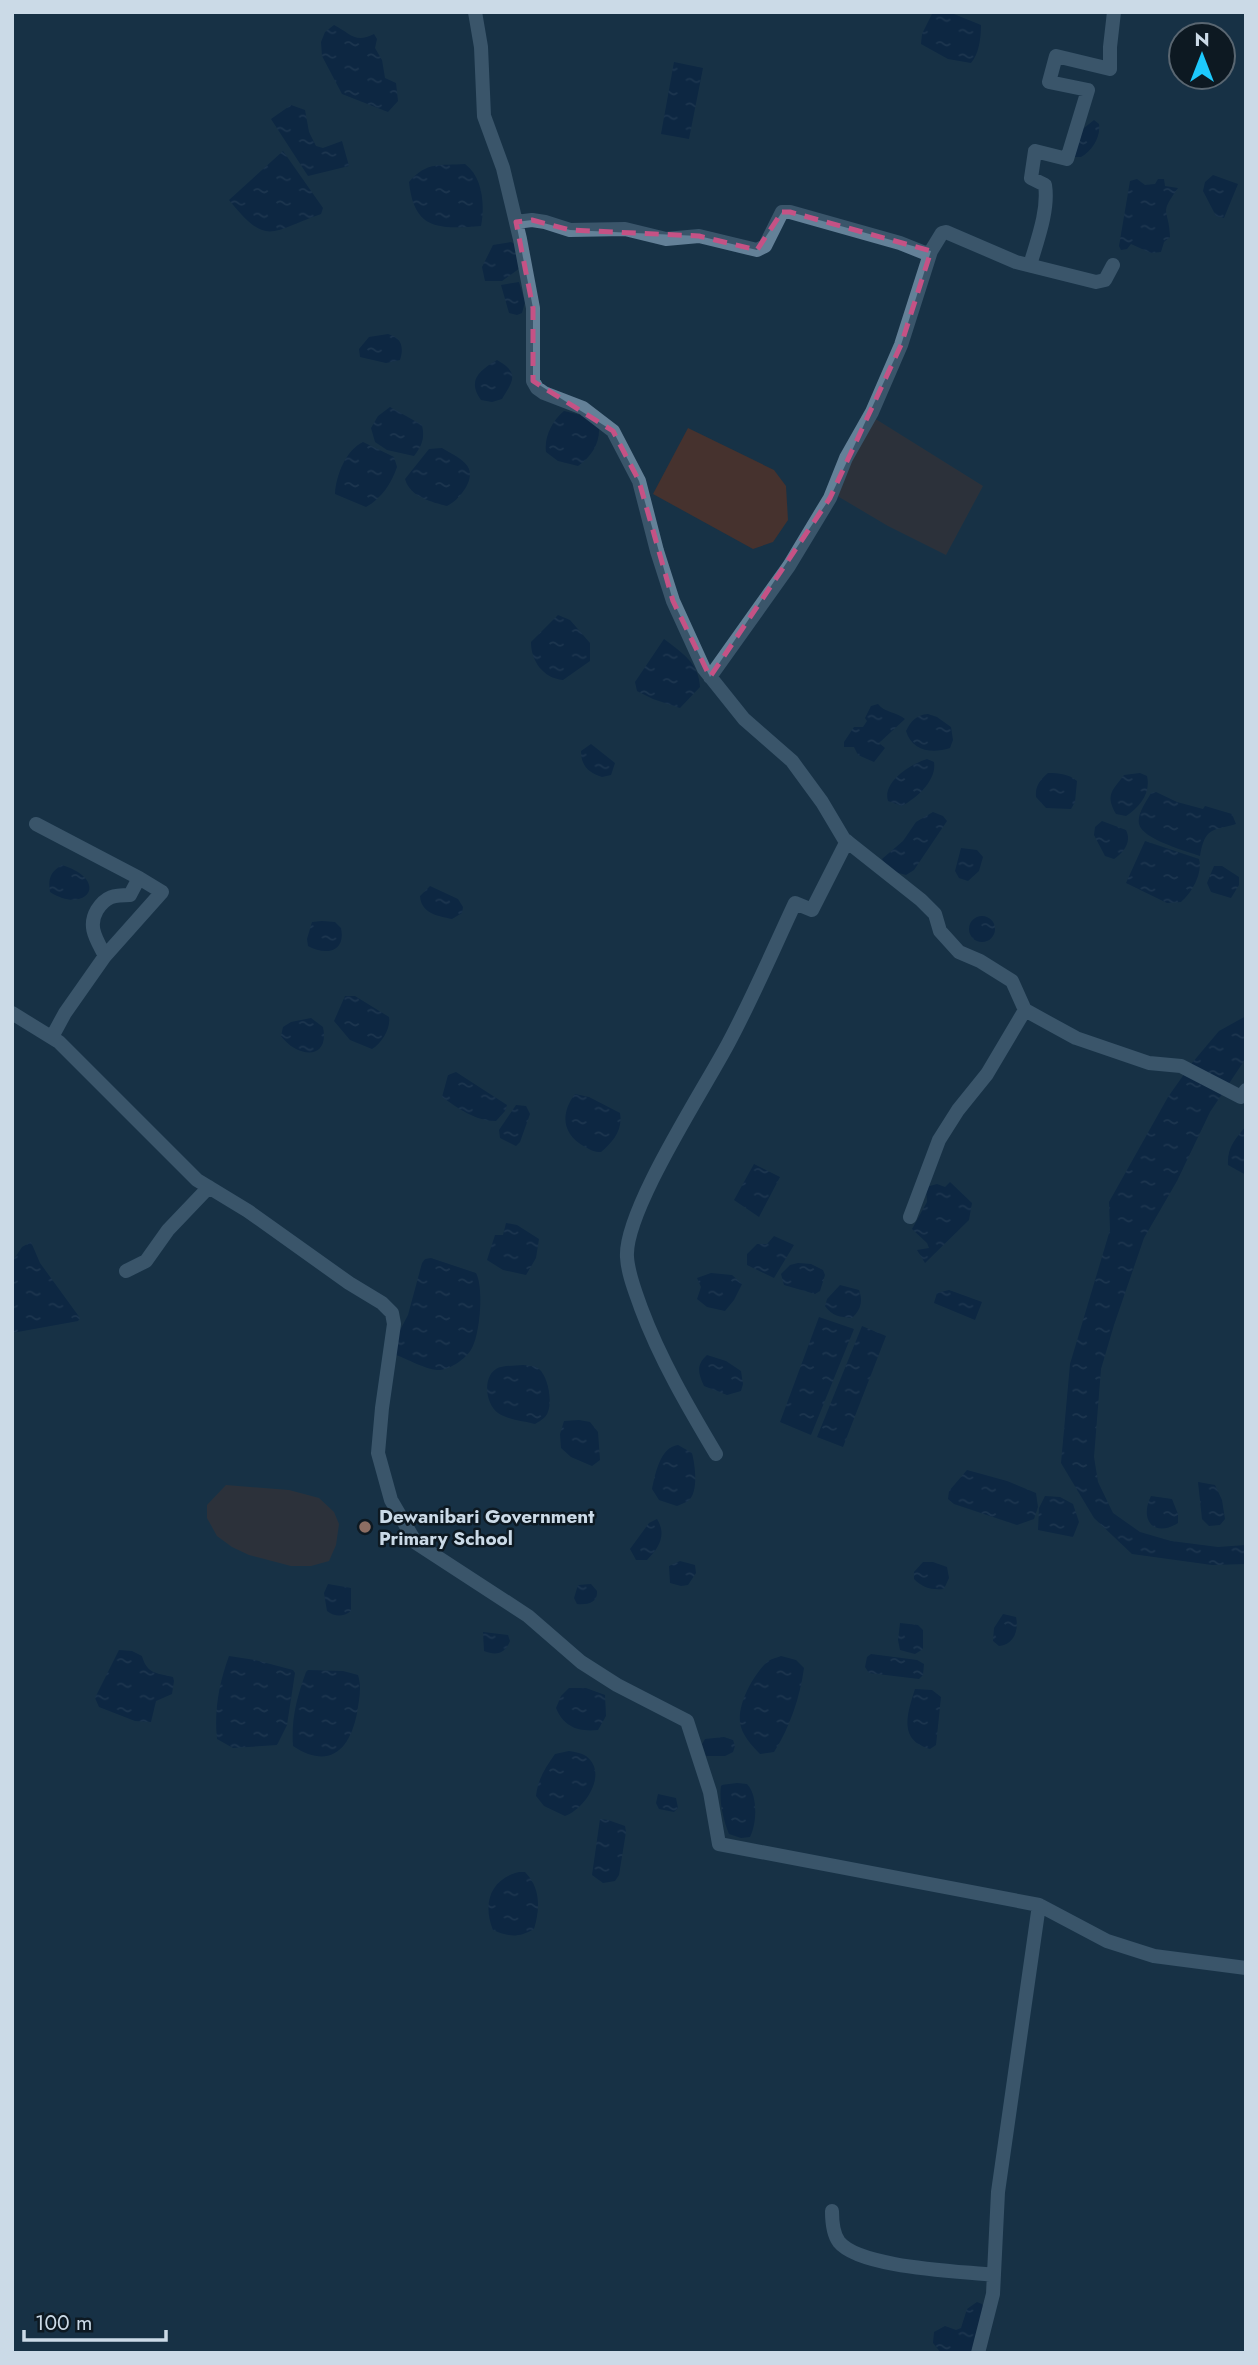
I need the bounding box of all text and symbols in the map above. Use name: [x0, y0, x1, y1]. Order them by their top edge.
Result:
north arrow: [1167, 21, 1237, 91]
text: N: [1194, 26, 1210, 53]
place label: Dewanibari Government Primary School: [379, 1503, 594, 1552]
marker: Dewanibari Government Primary School: [357, 1519, 373, 1535]
scale bar: [24, 2298, 166, 2342]
text: 100 m: [35, 2308, 92, 2338]

